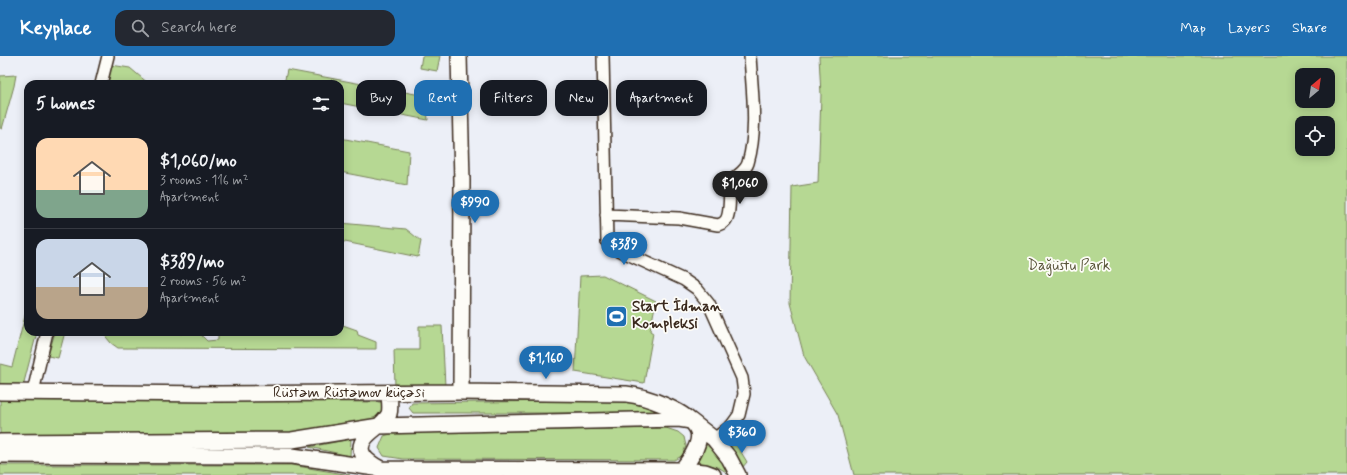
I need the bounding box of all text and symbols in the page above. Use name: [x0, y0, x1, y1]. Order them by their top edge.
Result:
search box: [115, 10, 395, 46]
text: Keyplace: [20, 16, 91, 41]
icon: search: [129, 17, 151, 39]
text: Search here: [161, 18, 237, 38]
text: Map: [1180, 19, 1206, 37]
text: Layers: [1228, 19, 1270, 37]
text: Share: [1292, 19, 1327, 37]
north arrow: [1295, 68, 1335, 108]
map controls: [1295, 68, 1335, 156]
chip: Buy: [356, 80, 406, 116]
chip: Rent: [414, 80, 472, 116]
chip: Filters: [480, 80, 547, 116]
chip: New: [555, 80, 608, 116]
chip: Apartment: [616, 80, 707, 116]
text: 5 homes: [36, 93, 95, 115]
icon: filters: [310, 93, 332, 115]
button: locate: [1295, 116, 1335, 156]
text: $1,060/mo: [160, 150, 237, 172]
icon: home: [68, 154, 116, 202]
pin: $1,060: [707, 171, 773, 205]
text: 3 rooms · 116 m²: [160, 172, 249, 189]
text: $1,060: [721, 175, 759, 192]
text: Apartment: [160, 189, 219, 206]
pin: $990: [451, 190, 499, 224]
text: $990: [460, 194, 490, 211]
pin: $389: [600, 232, 648, 266]
text: $389: [610, 236, 638, 253]
text: $389/mo: [160, 251, 224, 273]
icon: home: [68, 255, 116, 303]
park label: Dağüstu Park: [1028, 256, 1110, 276]
text: 2 rooms · 56 m²: [160, 273, 247, 290]
text: Apartment: [160, 290, 219, 307]
place label: Start İdman Kompleksi: [632, 297, 722, 334]
sports icon: Start İdman Kompleksi: [603, 303, 629, 329]
pin: $1,160: [513, 346, 579, 380]
text: $1,160: [528, 350, 564, 367]
street label: Rüstəm Rüstəmov küçəsi: [273, 383, 425, 403]
pin: $360: [718, 420, 766, 454]
text: $360: [728, 424, 756, 441]

